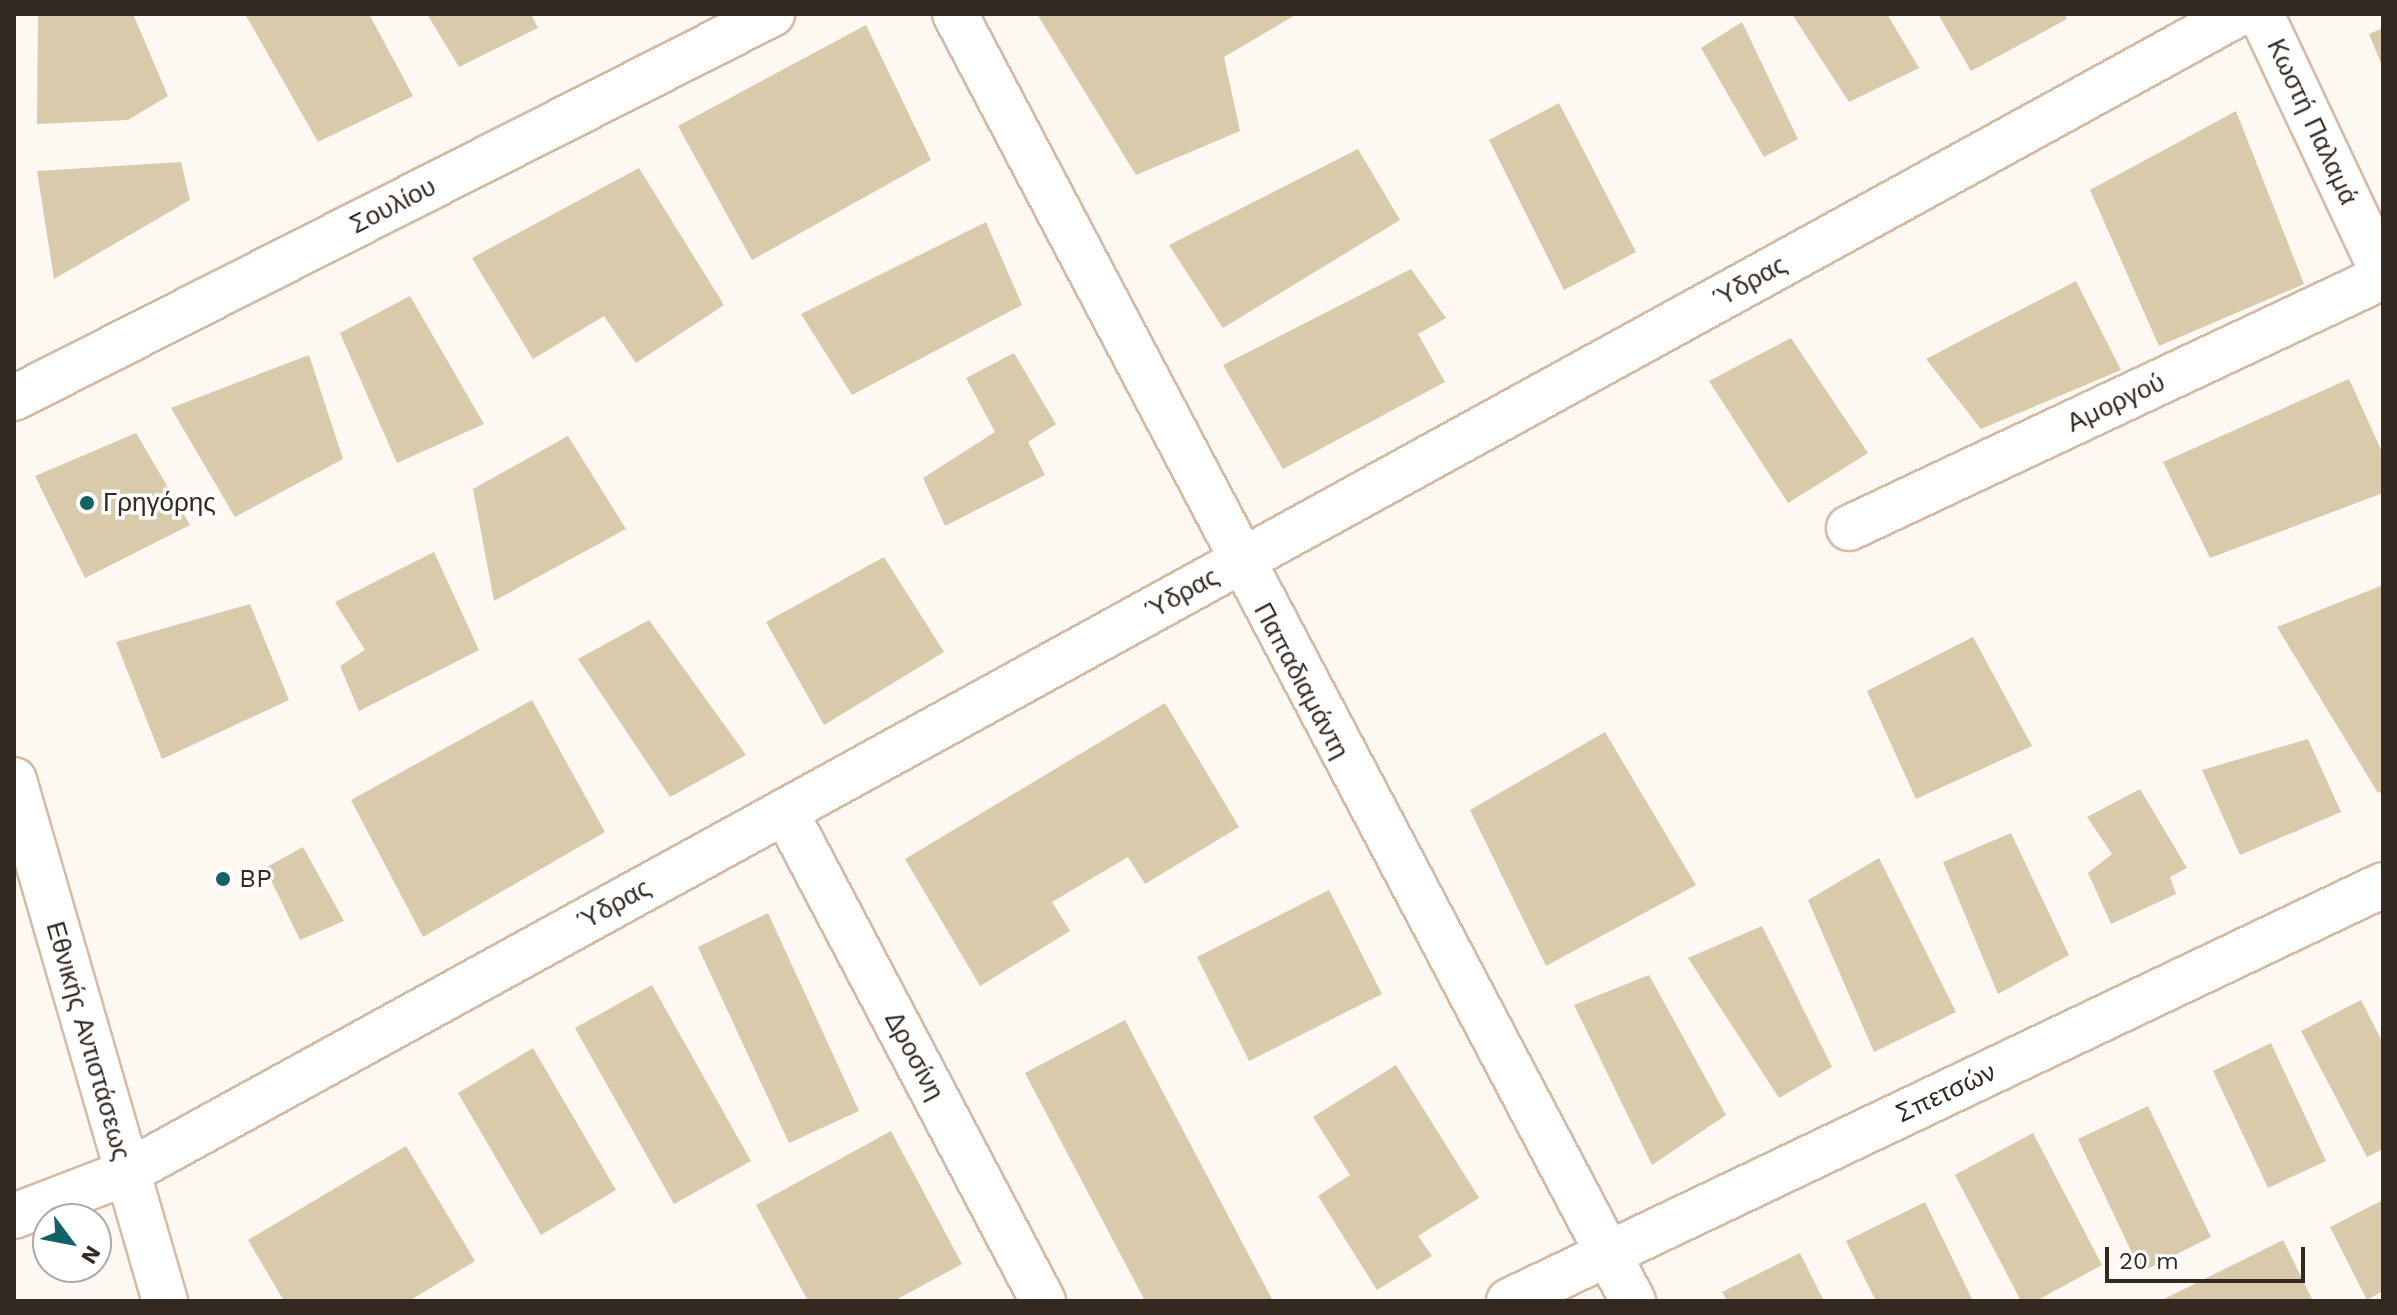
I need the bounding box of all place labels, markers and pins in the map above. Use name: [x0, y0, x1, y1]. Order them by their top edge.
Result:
place label: Γρηγόρης: [103, 487, 216, 519]
marker: Γρηγόρης: [78, 494, 96, 512]
place label: BP: [239, 863, 272, 895]
marker: BP: [214, 870, 232, 888]

